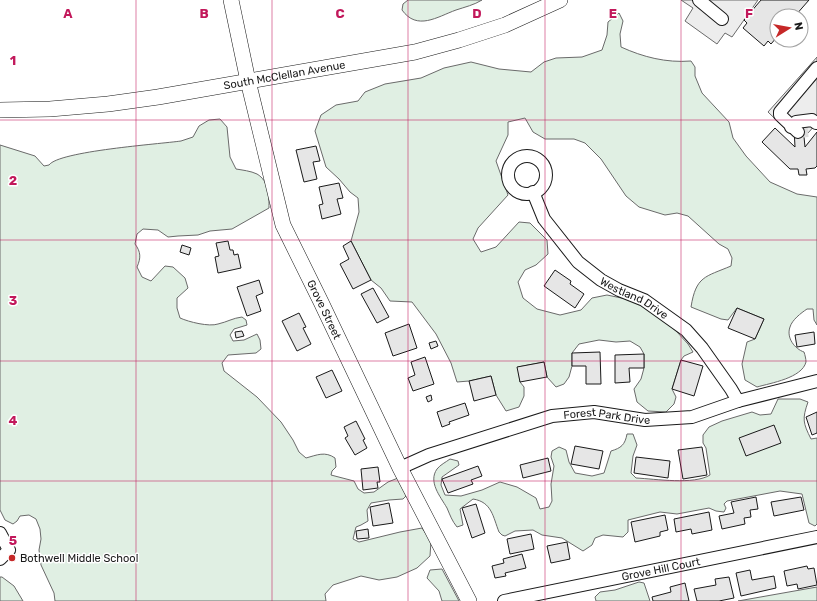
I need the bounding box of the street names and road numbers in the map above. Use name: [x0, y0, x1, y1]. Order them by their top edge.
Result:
street label: South McClellan Avenue: [222, 58, 346, 92]
street label: Westland Drive: [598, 274, 671, 322]
street label: Grove Street: [305, 278, 344, 342]
street label: Forest Park Drive: [563, 405, 651, 427]
street label: Grove Hill Court: [620, 554, 702, 583]

